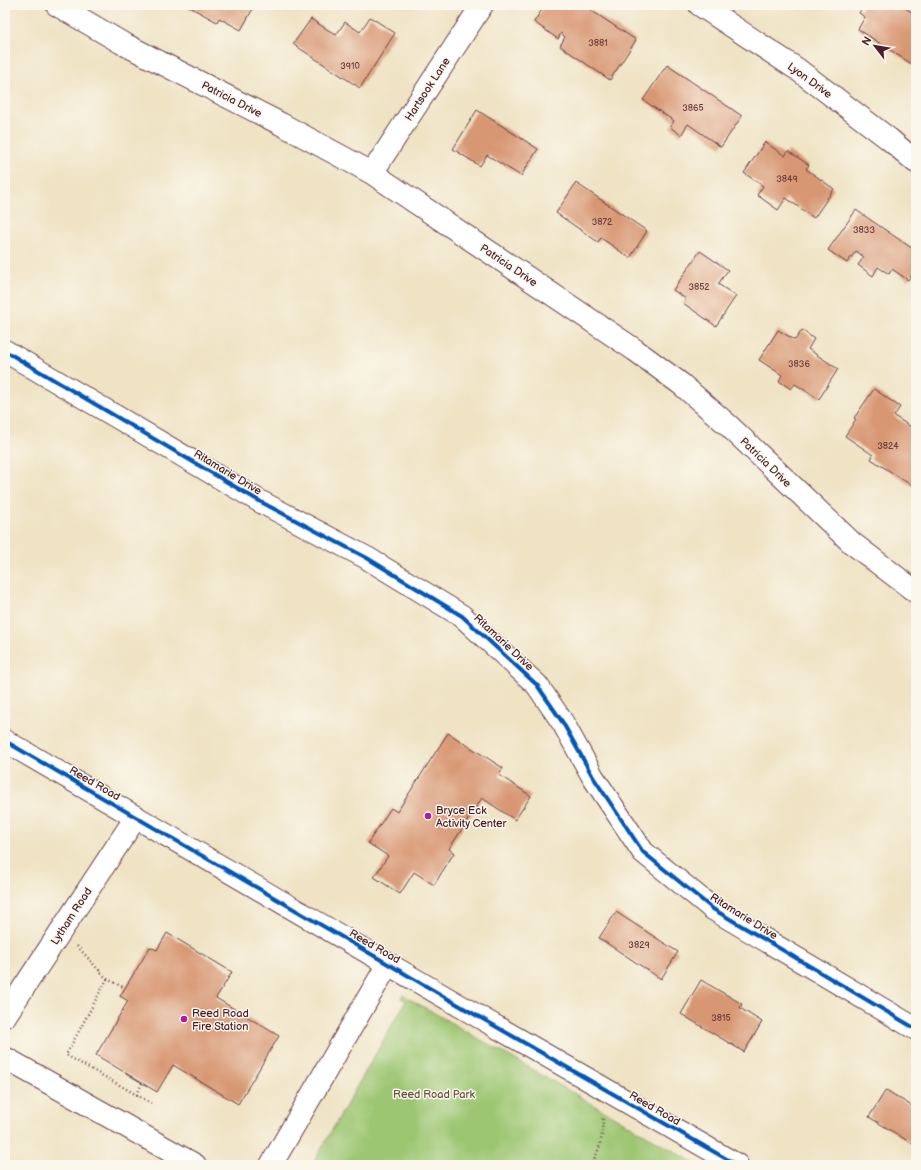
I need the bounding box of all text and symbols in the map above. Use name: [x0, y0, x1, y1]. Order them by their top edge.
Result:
north arrow: [855, 26, 895, 66]
text: N: [859, 34, 875, 48]
house number: 3881: [588, 38, 608, 49]
street label: Hartsook Lane: [402, 55, 453, 123]
street label: Lyon Drive: [785, 60, 835, 101]
house number: 3910: [340, 61, 360, 72]
street label: Patricia Drive: [199, 79, 265, 120]
house number: 3865: [682, 103, 704, 114]
house number: 3849: [776, 174, 798, 185]
house number: 3872: [592, 217, 613, 228]
house number: 3833: [853, 225, 875, 236]
street label: Patricia Drive: [478, 242, 540, 290]
house number: 3852: [688, 282, 710, 293]
house number: 3836: [788, 359, 810, 370]
street label: Patricia Drive: [737, 435, 794, 490]
house number: 3824: [877, 441, 899, 452]
street label: Ritamarie Drive: [191, 447, 264, 498]
street label: Ritamarie Drive: [471, 611, 537, 674]
street label: Reed Road: [67, 764, 123, 803]
place label: Bryce Eck Activity Center: [436, 804, 507, 830]
marker: Bryce Eck Activity Center: [423, 811, 433, 821]
street label: Lytham Road: [48, 885, 95, 947]
street label: Ritamarie Drive: [708, 891, 780, 943]
street label: Reed Road: [347, 927, 403, 966]
house number: 3829: [628, 940, 650, 951]
place label: Reed Road Fire Station: [192, 1007, 249, 1033]
house number: 3815: [711, 1013, 731, 1024]
marker: Reed Road Fire Station: [179, 1014, 189, 1024]
park label: Reed Road Park: [393, 1088, 475, 1101]
street label: Reed Road: [627, 1089, 683, 1128]

